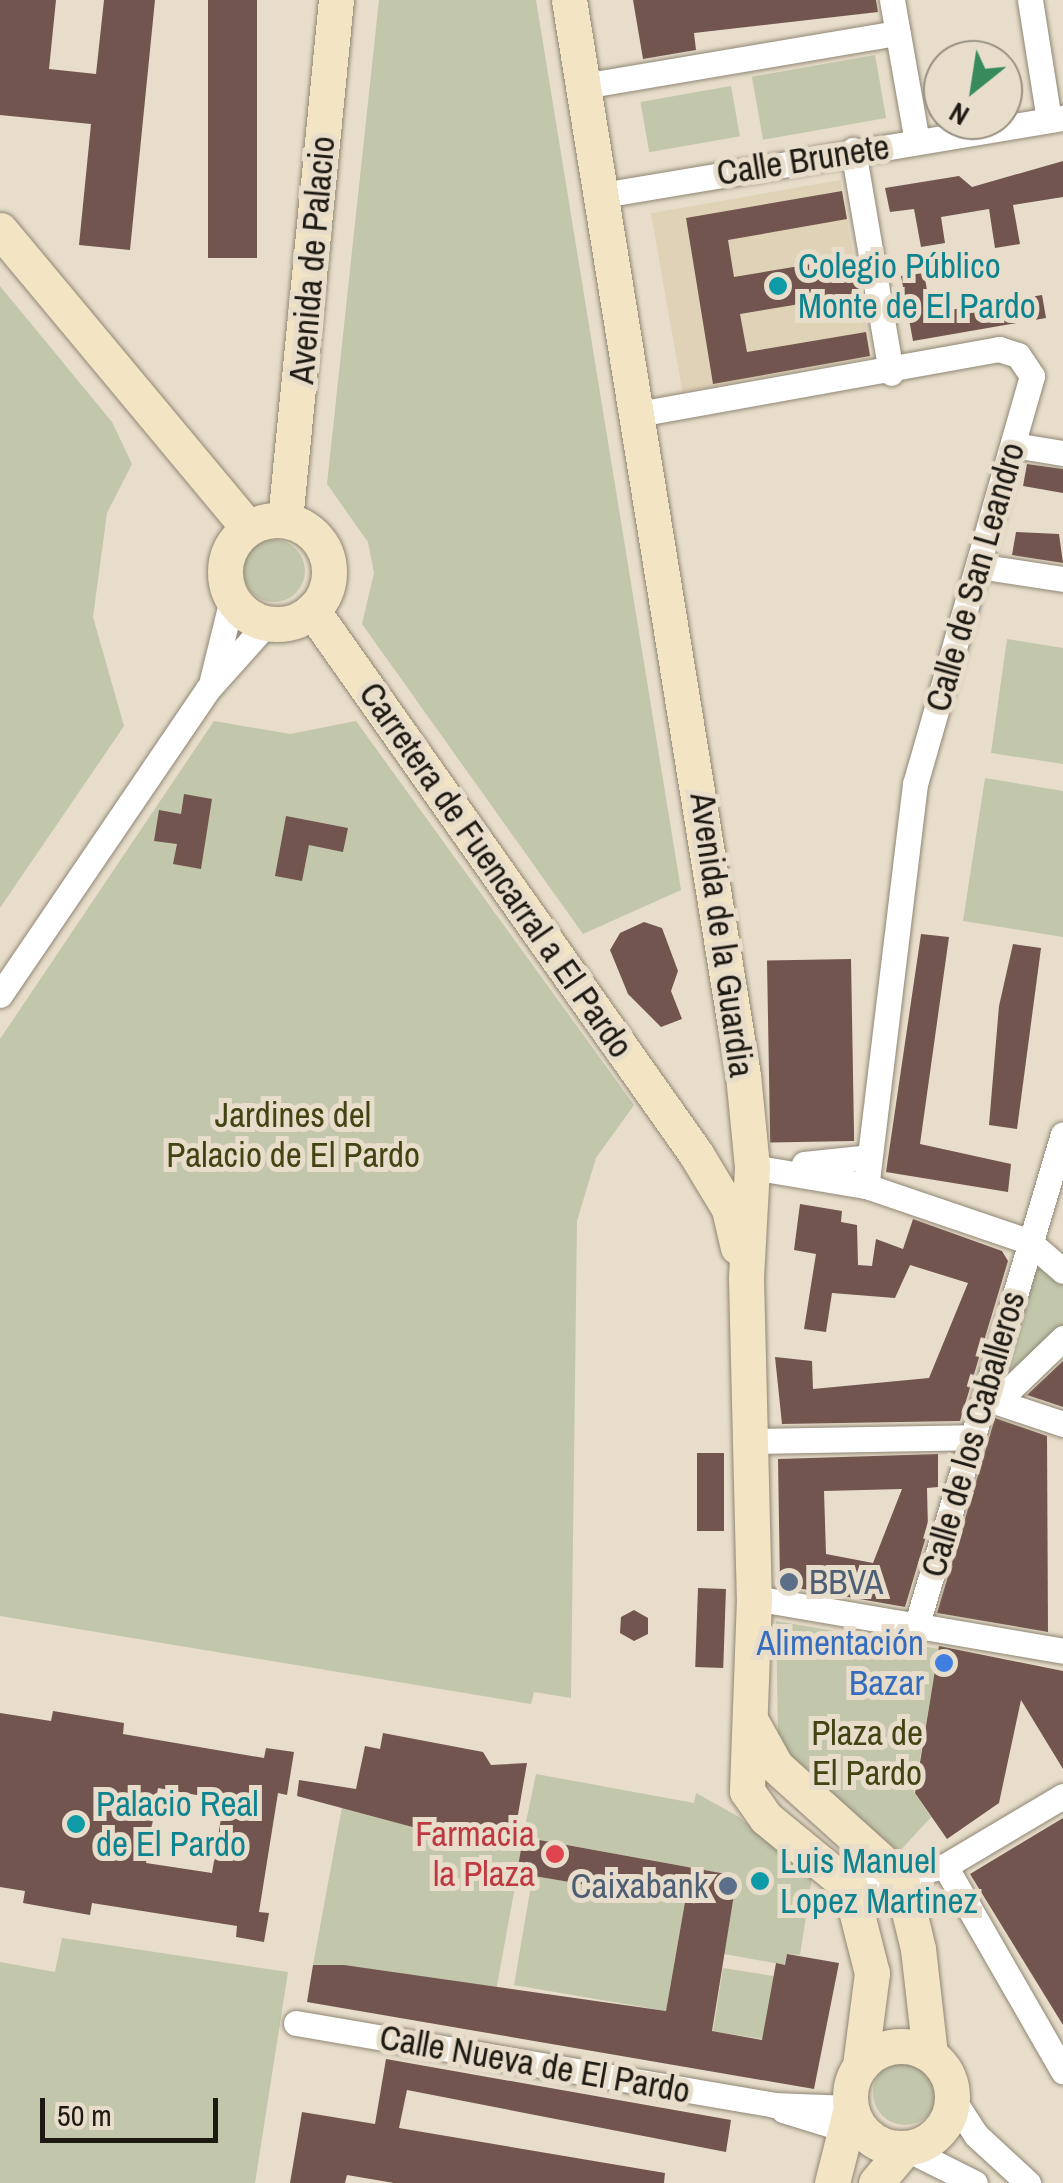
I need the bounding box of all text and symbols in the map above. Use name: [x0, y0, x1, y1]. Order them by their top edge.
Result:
north arrow: [923, 40, 1023, 140]
text: N: [942, 94, 976, 135]
street label: Calle Brunete: [714, 126, 892, 194]
street label: Avenida de Palacio: [280, 134, 344, 386]
place label: Colegio Público Monte de El Pardo: [798, 245, 1036, 327]
marker: Colegio Público Monte de El Pardo: [767, 275, 789, 297]
street label: Calle de San Leandro: [917, 438, 1033, 716]
street label: Carretera de Fuencarral a El Pardo: [350, 674, 642, 1066]
street label: Avenida de la Guardia: [681, 790, 763, 1080]
park label: Jardines del Palacio de El Pardo: [166, 1094, 420, 1176]
street label: Calle de los Caballeros: [912, 1286, 1034, 1582]
place label: BBVA: [809, 1561, 883, 1603]
marker: BBVA: [778, 1571, 800, 1593]
place label: Alimentación Bazar: [756, 1622, 924, 1704]
marker: Alimentación Bazar: [933, 1652, 955, 1674]
park label: Plaza de El Pardo: [811, 1712, 923, 1794]
place label: Palacio Real de El Pardo: [96, 1783, 259, 1865]
marker: Palacio Real de El Pardo: [65, 1813, 87, 1835]
place label: Farmacia la Plaza: [415, 1813, 535, 1895]
place label: Luis Manuel Lopez Martinez: [780, 1840, 978, 1922]
marker: Farmacia la Plaza: [544, 1843, 566, 1865]
place label: Caixabank: [571, 1865, 708, 1907]
marker: Luis Manuel Lopez Martinez: [749, 1870, 771, 1892]
marker: Caixabank: [717, 1875, 739, 1897]
street label: Calle Nueva de El Pardo: [377, 2016, 693, 2112]
scale bar: [45, 2078, 222, 2140]
text: 50 m: [57, 2095, 112, 2135]

